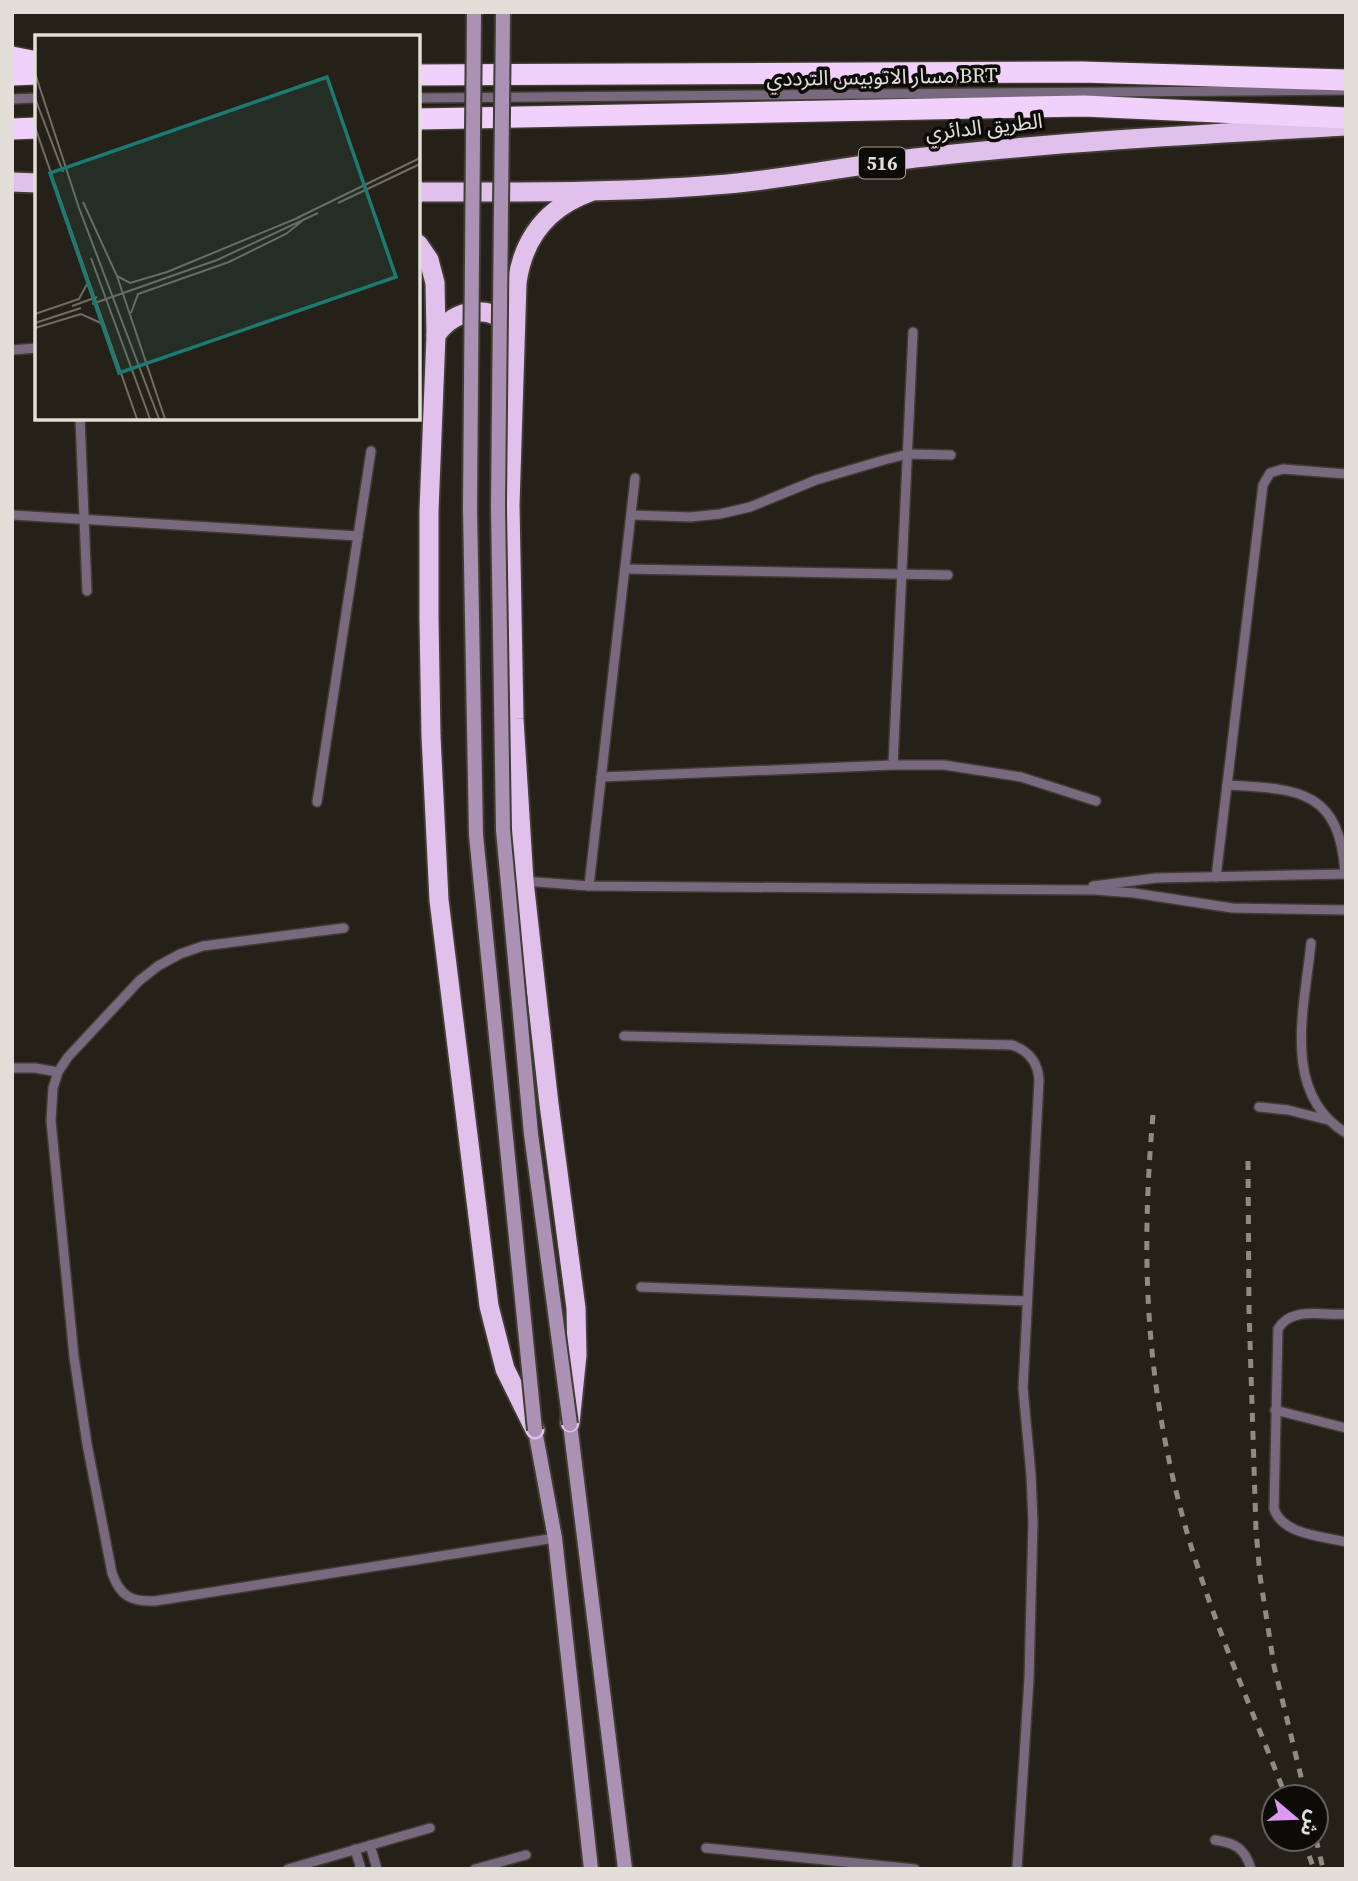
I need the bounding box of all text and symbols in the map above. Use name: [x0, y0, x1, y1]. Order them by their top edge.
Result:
inset map: [35, 35, 420, 420]
street label: مسار الاتوبيس الترددي BRT: [766, 60, 998, 95]
street label: الطريق الدائري: [924, 106, 1044, 149]
road number: 516: [859, 148, 905, 178]
north arrow: [1260, 1783, 1330, 1853]
text: ش: [1295, 1807, 1328, 1840]

